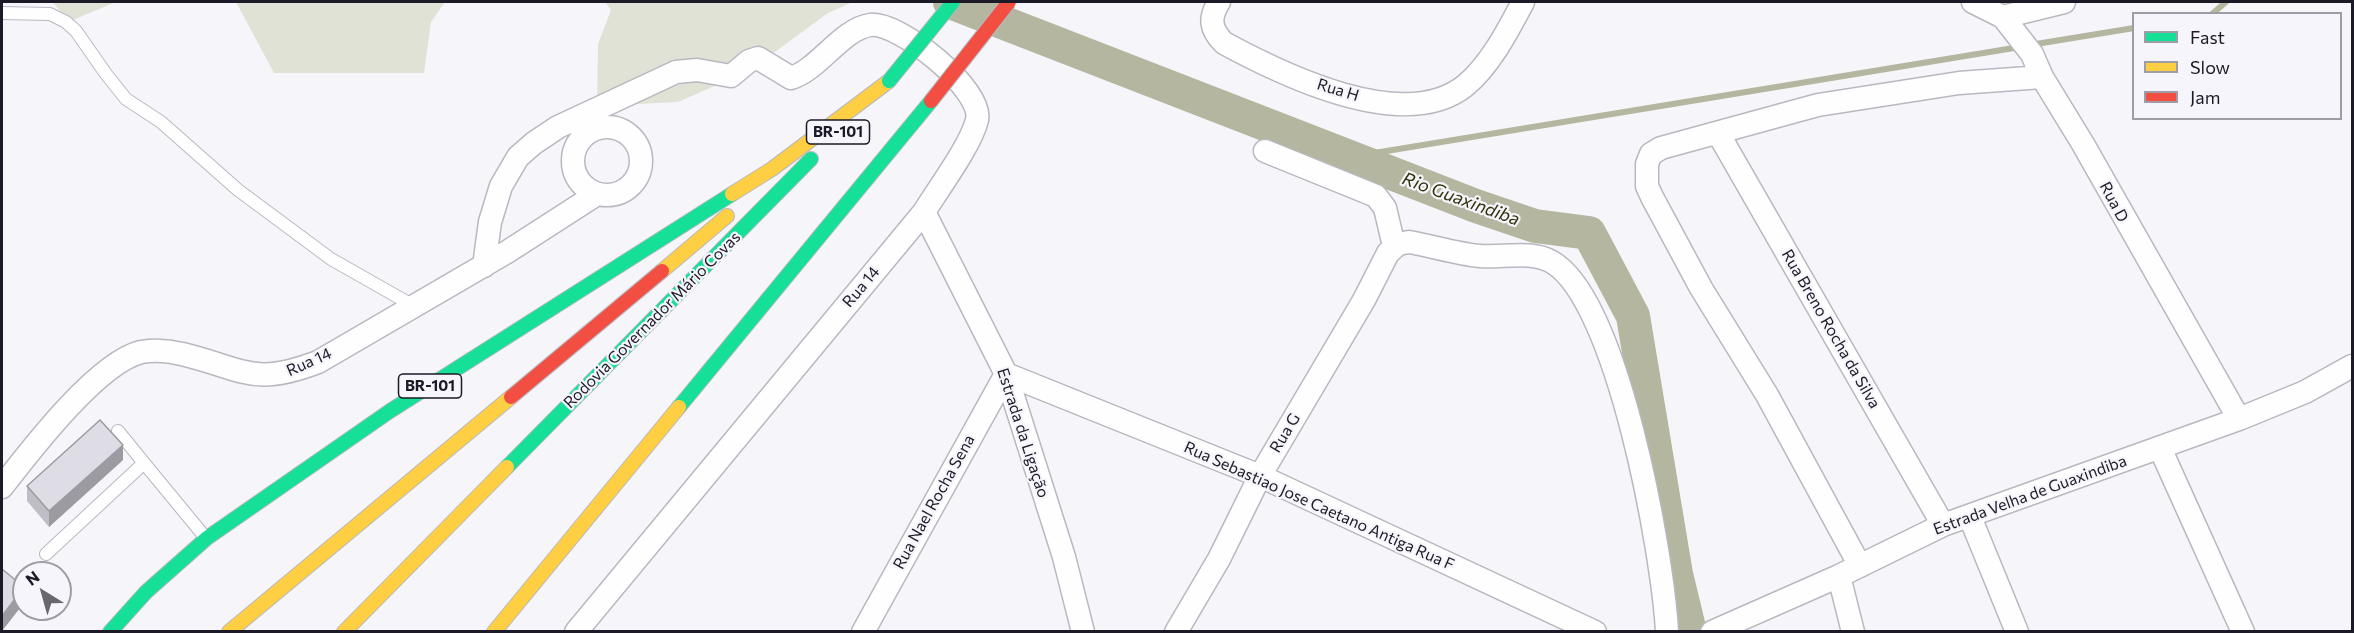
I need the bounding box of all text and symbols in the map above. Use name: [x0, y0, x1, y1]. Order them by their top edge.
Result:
legend: [2132, 12, 2342, 120]
text: Fast: [2190, 26, 2225, 48]
text: Slow: [2190, 56, 2230, 78]
street label: Rua H: [1315, 75, 1361, 105]
text: Jam: [2190, 86, 2220, 108]
road number: BR-101: [806, 120, 870, 144]
water label: Rio Guaxindiba: [1399, 168, 1523, 230]
street label: Rua D: [2095, 179, 2133, 225]
street label: Rodovia Governador Mário Covas: [560, 228, 744, 412]
street label: Rua Breno Rocha da Silva: [1778, 246, 1884, 412]
street label: Rua 14: [838, 263, 884, 311]
street label: Rua 14: [283, 344, 335, 380]
street label: Estrada da Ligação: [993, 366, 1053, 500]
road number: BR-101: [398, 374, 462, 398]
street label: Rua G: [1266, 410, 1304, 456]
street label: Rua Nael Rocha Sena: [889, 431, 979, 573]
street label: Rua Sebastiao Jose Caetano Antiga Rua F: [1181, 437, 1457, 575]
street label: Estrada Velha de Guaxindiba: [1931, 451, 2129, 539]
north arrow: [12, 561, 72, 621]
text: N: [22, 567, 43, 589]

